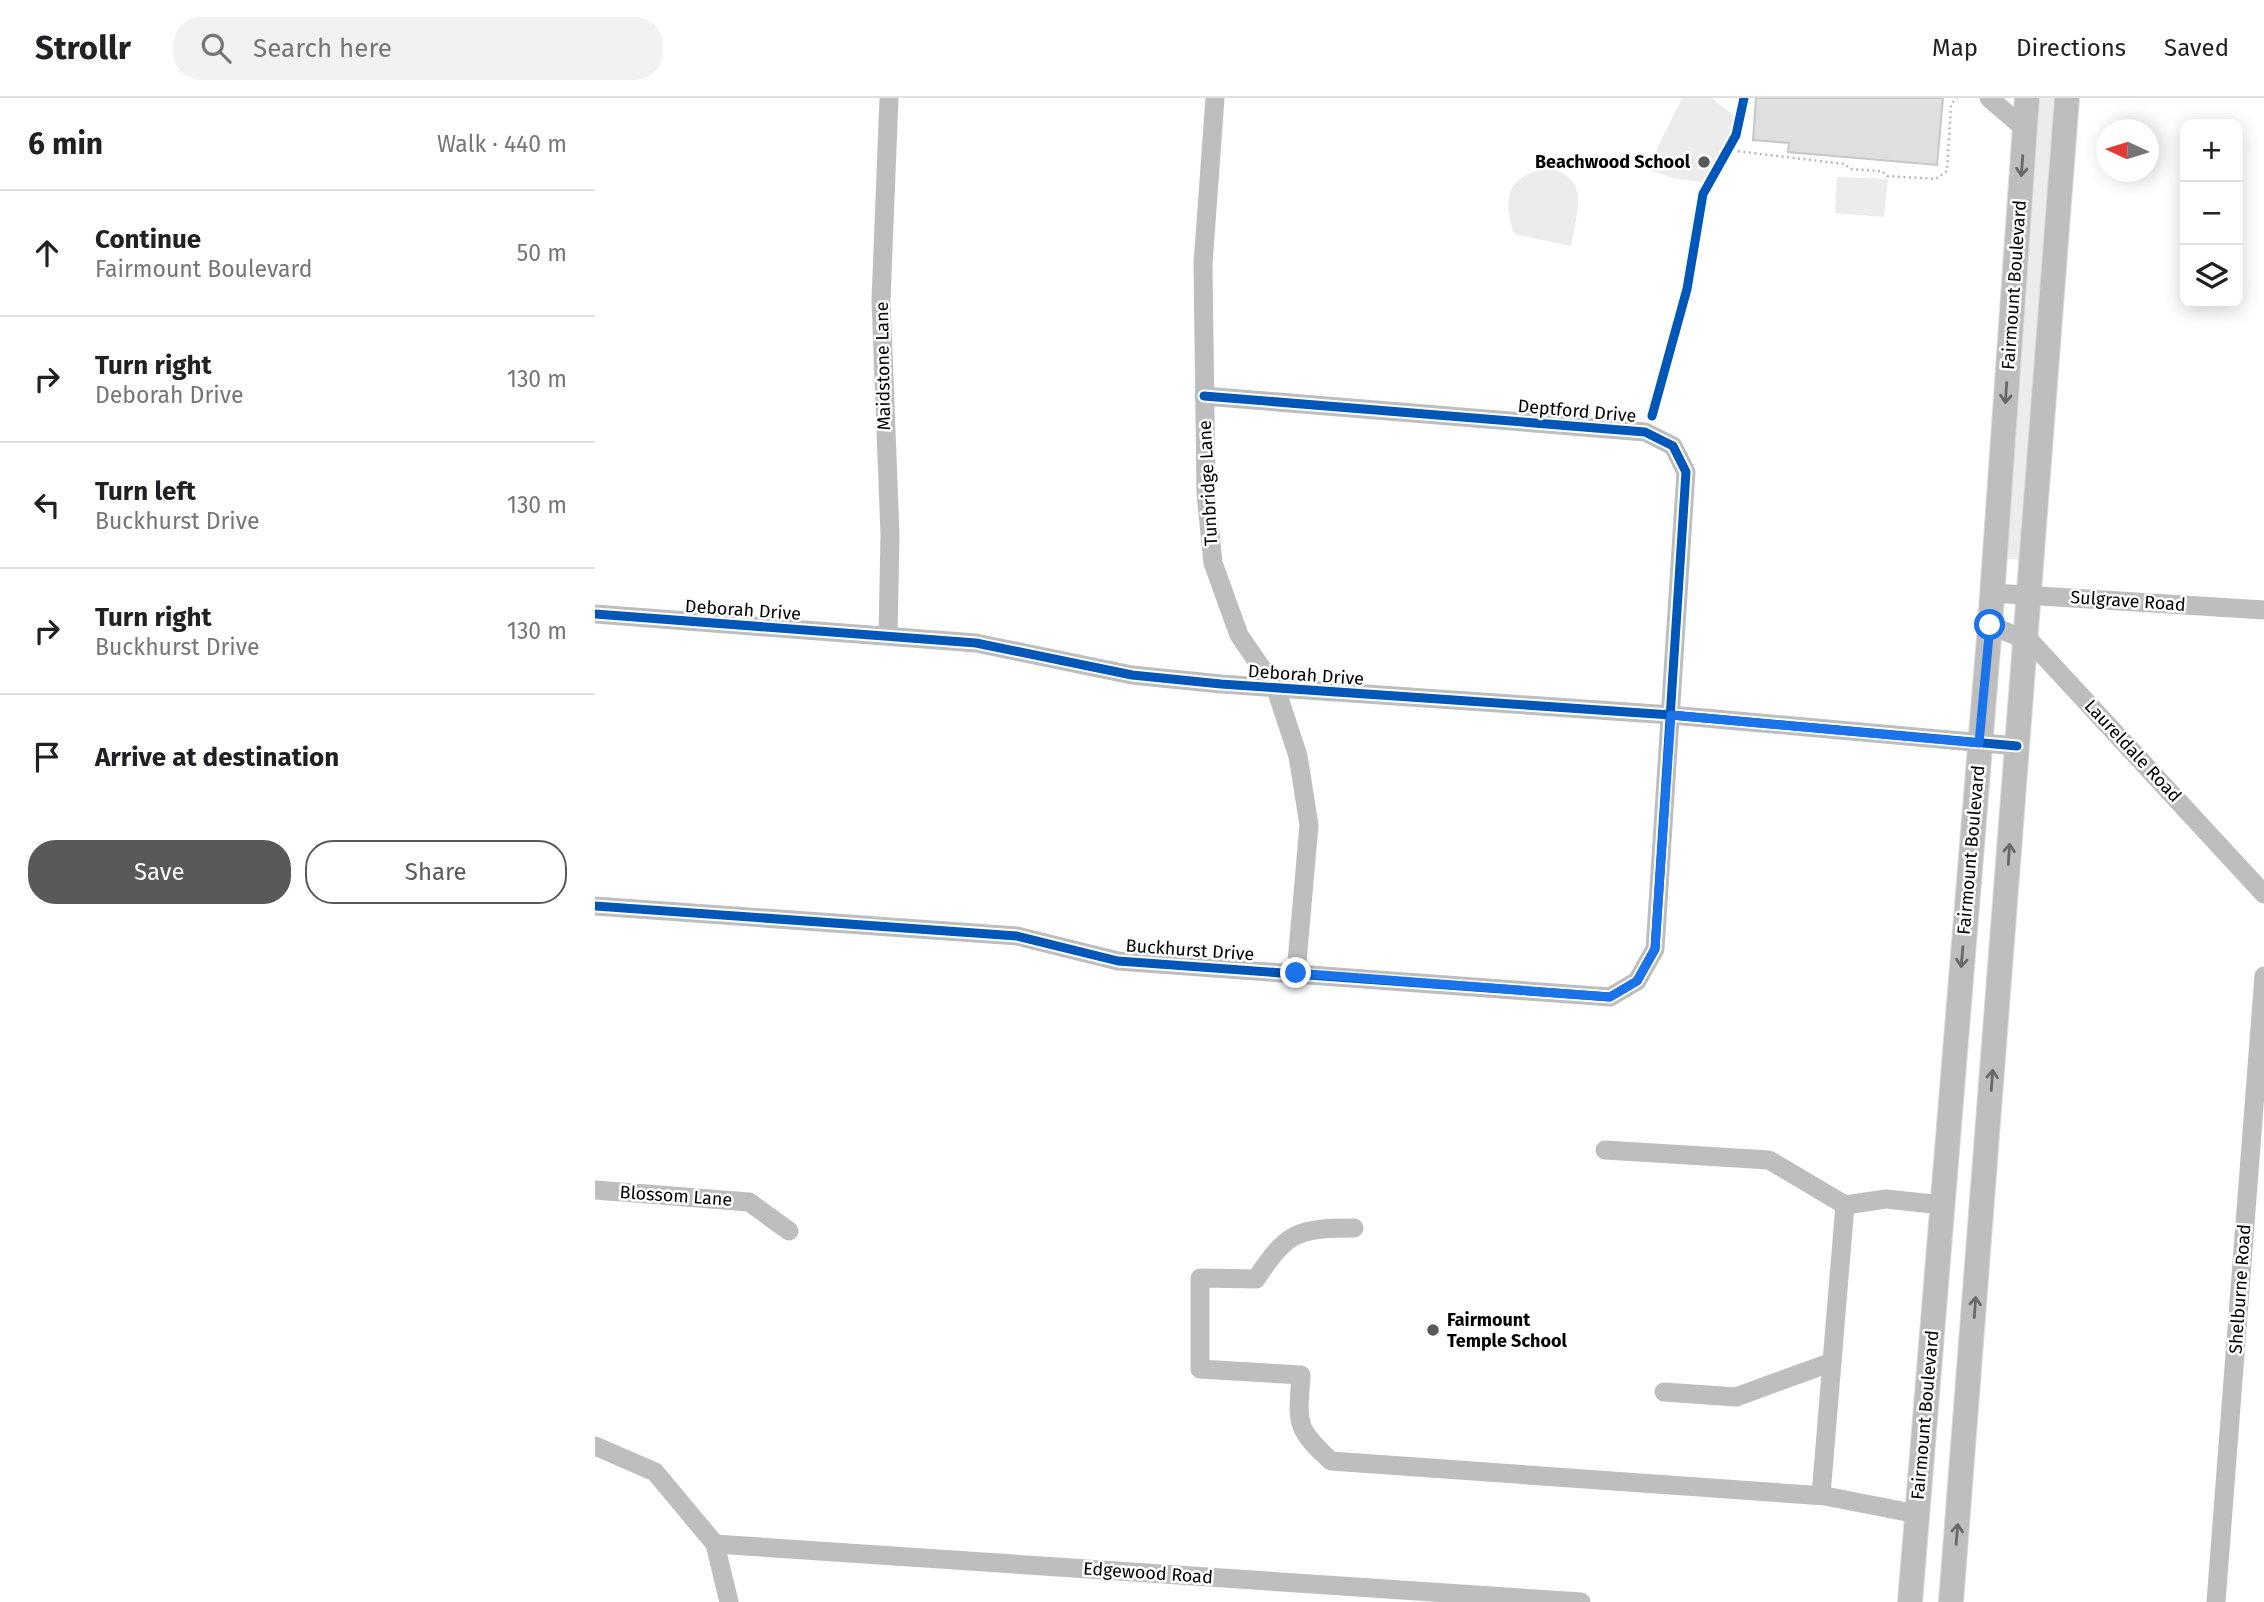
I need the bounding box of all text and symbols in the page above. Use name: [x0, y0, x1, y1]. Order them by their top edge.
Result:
search box: [173, 17, 663, 80]
text: Strollr: [35, 28, 131, 68]
icon: search: [197, 29, 235, 67]
text: Search here: [253, 33, 392, 64]
text: Map: [1932, 34, 1978, 62]
text: Directions: [2016, 34, 2126, 62]
text: Saved: [2164, 34, 2229, 62]
north arrow: [2096, 119, 2159, 182]
map controls: [2180, 119, 2243, 308]
button: +: [2180, 119, 2243, 182]
text: 6 min: [28, 126, 103, 162]
text: Walk · 440 m: [437, 130, 567, 158]
place label: Beachwood School: [1535, 151, 1691, 173]
marker: Beachwood School: [1696, 154, 1712, 170]
one-way arrow: [2015, 154, 2028, 177]
button: −: [2180, 182, 2243, 245]
street label: Fairmount Boulevard: [1997, 199, 2031, 371]
text: Continue: [95, 224, 201, 255]
icon: ahead: [28, 234, 66, 272]
text: 50 m: [517, 239, 567, 267]
button: layers: [2180, 245, 2243, 308]
text: Fairmount Boulevard: [95, 255, 312, 283]
street label: Maidstone Lane: [871, 301, 895, 431]
text: Turn right: [95, 350, 212, 381]
icon: right: [28, 360, 66, 398]
text: 130 m: [507, 365, 567, 393]
text: Deborah Drive: [95, 381, 244, 409]
one-way arrow: [1999, 381, 2012, 404]
street label: Deptford Drive: [1517, 395, 1637, 427]
street label: Tunbridge Lane: [1194, 420, 1222, 546]
text: Turn left: [95, 476, 196, 507]
icon: left: [28, 486, 66, 524]
text: 130 m: [507, 491, 567, 519]
text: Buckhurst Drive: [95, 507, 260, 535]
street label: Sulgrave Road: [2070, 586, 2186, 616]
street label: Deborah Drive: [684, 595, 802, 625]
text: Turn right: [95, 602, 212, 633]
route start: [1974, 609, 2005, 640]
icon: right: [28, 612, 66, 650]
text: 130 m: [507, 617, 567, 645]
text: Buckhurst Drive: [95, 633, 260, 661]
street label: Deborah Drive: [1247, 660, 1365, 690]
street label: Laureldale Road: [2080, 695, 2186, 807]
icon: arrive: [28, 738, 66, 776]
text: Arrive at destination: [95, 742, 339, 773]
street label: Fairmount Boulevard: [1953, 764, 1989, 936]
button: Save: [28, 840, 291, 904]
button: Share: [305, 840, 567, 904]
one-way arrow: [2003, 843, 2016, 865]
street label: Buckhurst Drive: [1125, 935, 1255, 965]
one-way arrow: [1955, 945, 1968, 968]
route end: [1280, 957, 1311, 988]
one-way arrow: [1986, 1069, 1999, 1092]
street label: Blossom Lane: [619, 1181, 733, 1211]
street label: Shelburne Road: [2224, 1223, 2256, 1355]
one-way arrow: [1969, 1296, 1982, 1319]
place label: Fairmount Temple School: [1447, 1309, 1567, 1352]
marker: Fairmount Temple School: [1425, 1322, 1441, 1338]
street label: Fairmount Boulevard: [1907, 1329, 1943, 1501]
one-way arrow: [1951, 1523, 1964, 1546]
street label: Edgewood Road: [1082, 1557, 1214, 1589]

